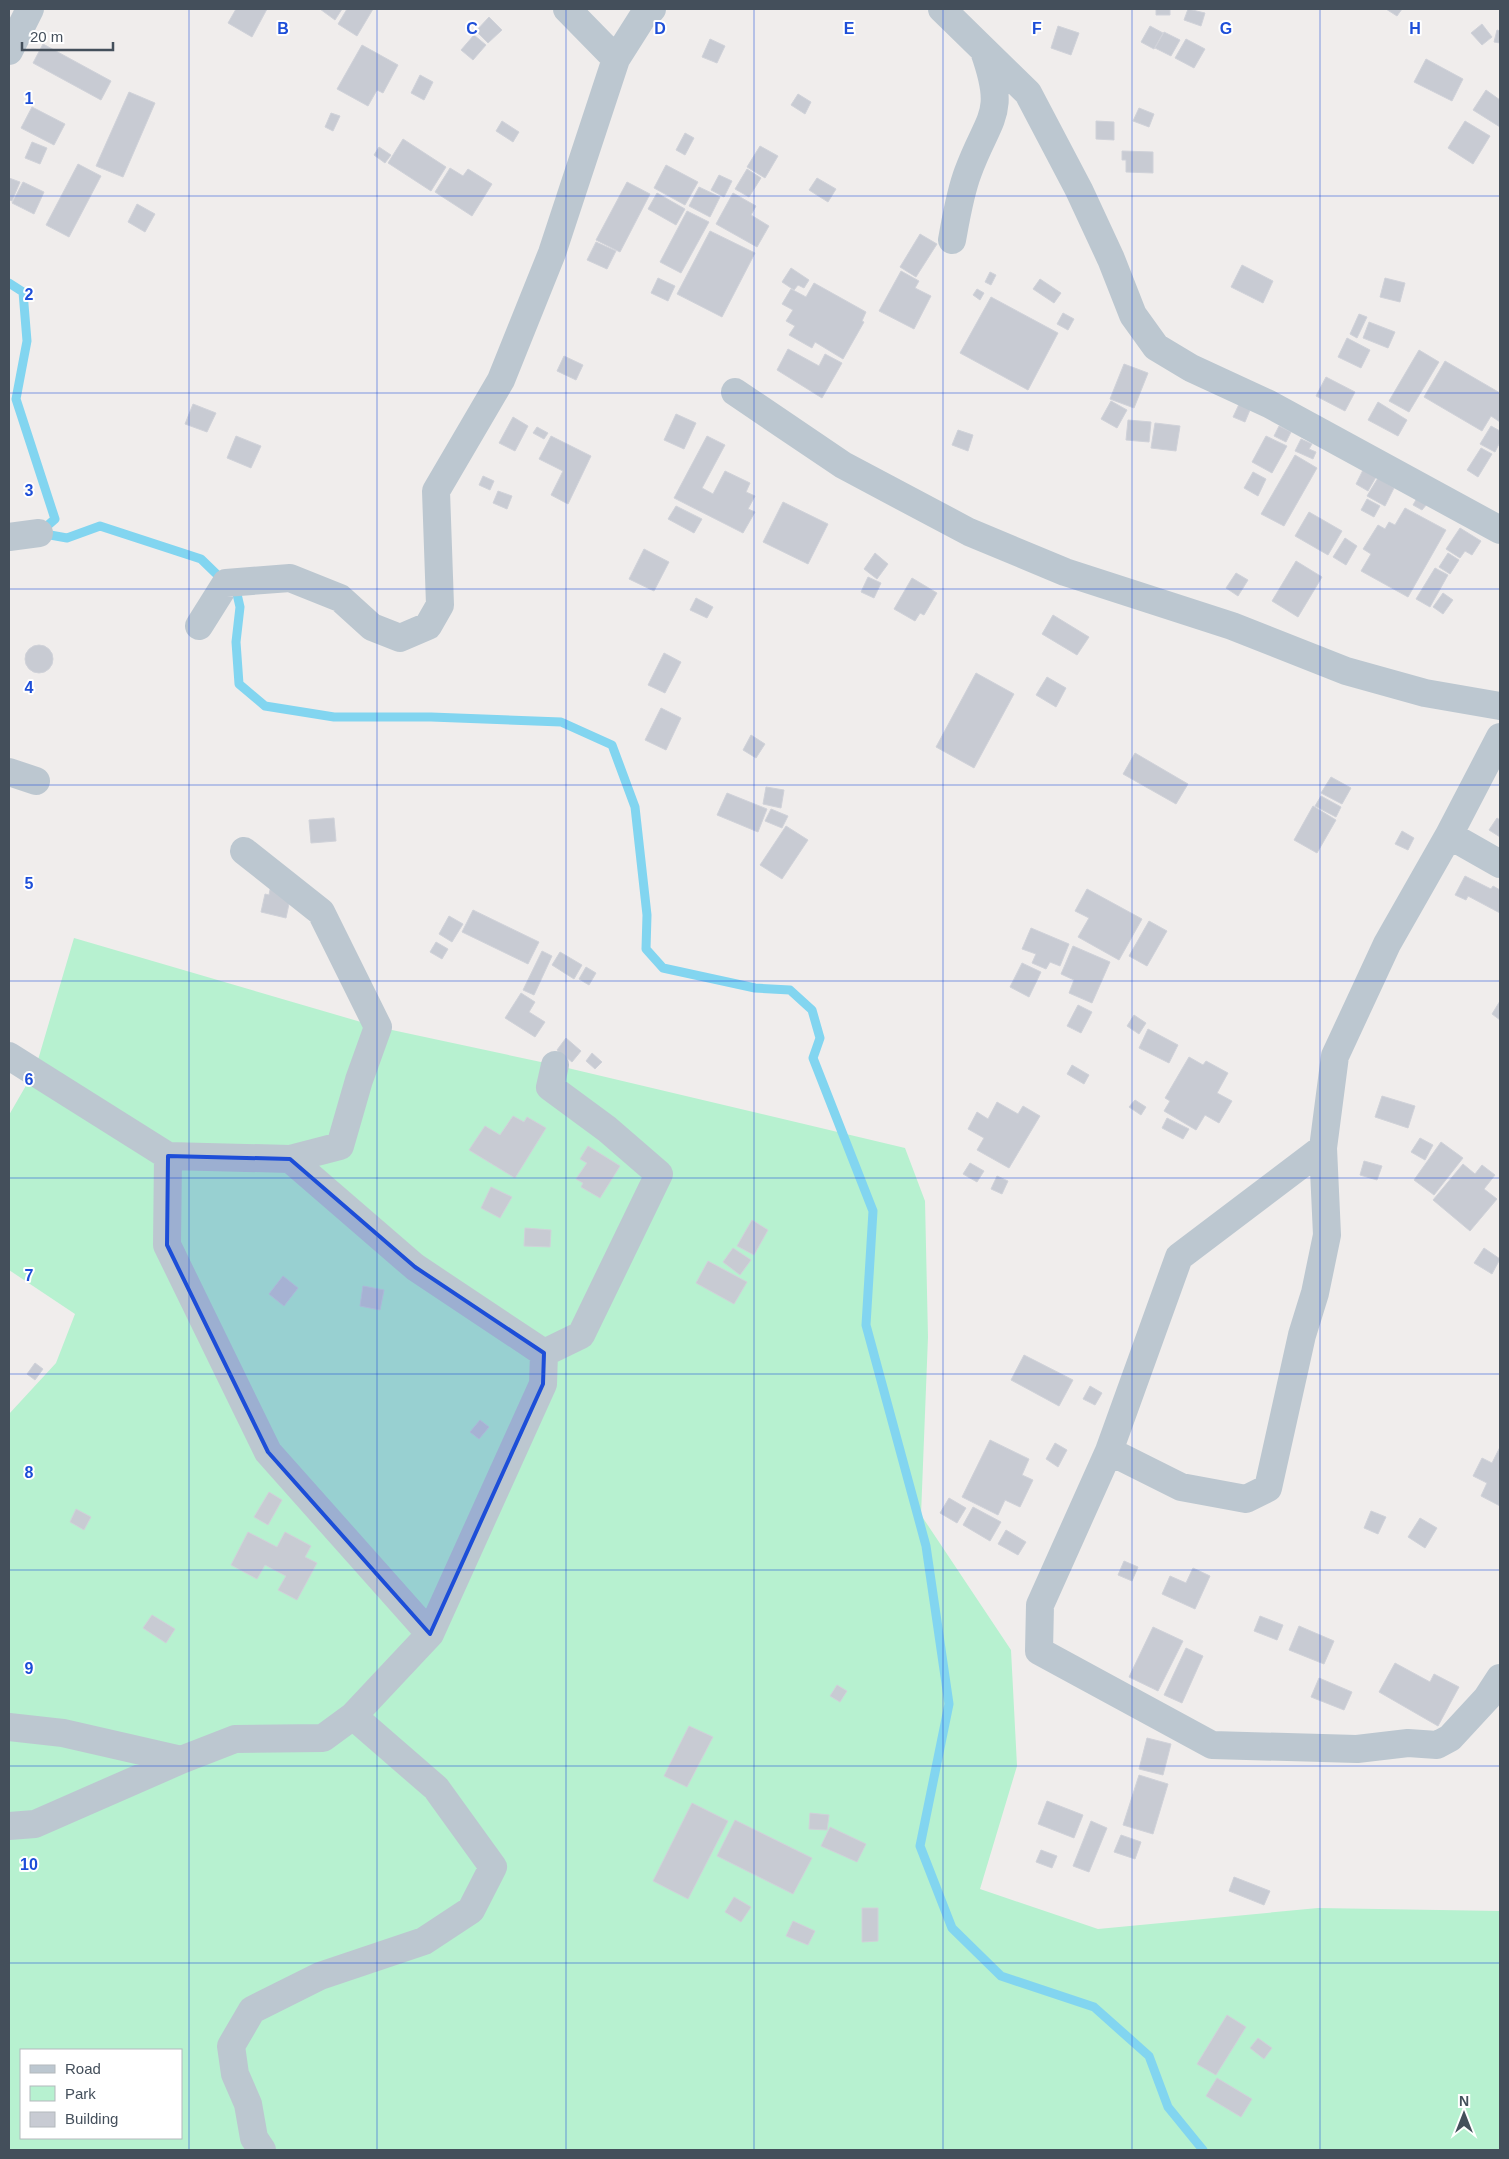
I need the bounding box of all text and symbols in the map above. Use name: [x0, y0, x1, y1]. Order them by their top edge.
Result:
scale bar: [22, 20, 114, 52]
text: B: [277, 20, 289, 37]
text: C: [466, 20, 478, 37]
text: D: [654, 20, 666, 37]
text: E: [844, 20, 855, 37]
text: F: [1032, 20, 1042, 37]
text: G: [1220, 20, 1232, 37]
text: H: [1409, 20, 1421, 37]
text: 20 m: [30, 28, 63, 45]
text: 1: [25, 90, 34, 107]
text: 2: [25, 286, 34, 303]
text: 3: [25, 482, 34, 499]
text: 4: [25, 679, 34, 696]
text: 5: [25, 875, 34, 892]
text: 6: [25, 1071, 34, 1088]
text: 7: [25, 1267, 34, 1284]
text: 8: [25, 1464, 34, 1481]
text: 9: [25, 1660, 34, 1677]
text: 10: [20, 1856, 38, 1873]
legend: [20, 2049, 182, 2139]
text: Road: [65, 2060, 101, 2077]
text: Park: [65, 2085, 96, 2102]
north arrow: [1439, 2089, 1489, 2139]
text: N: [1459, 2093, 1469, 2109]
text: Building: [65, 2110, 118, 2127]

